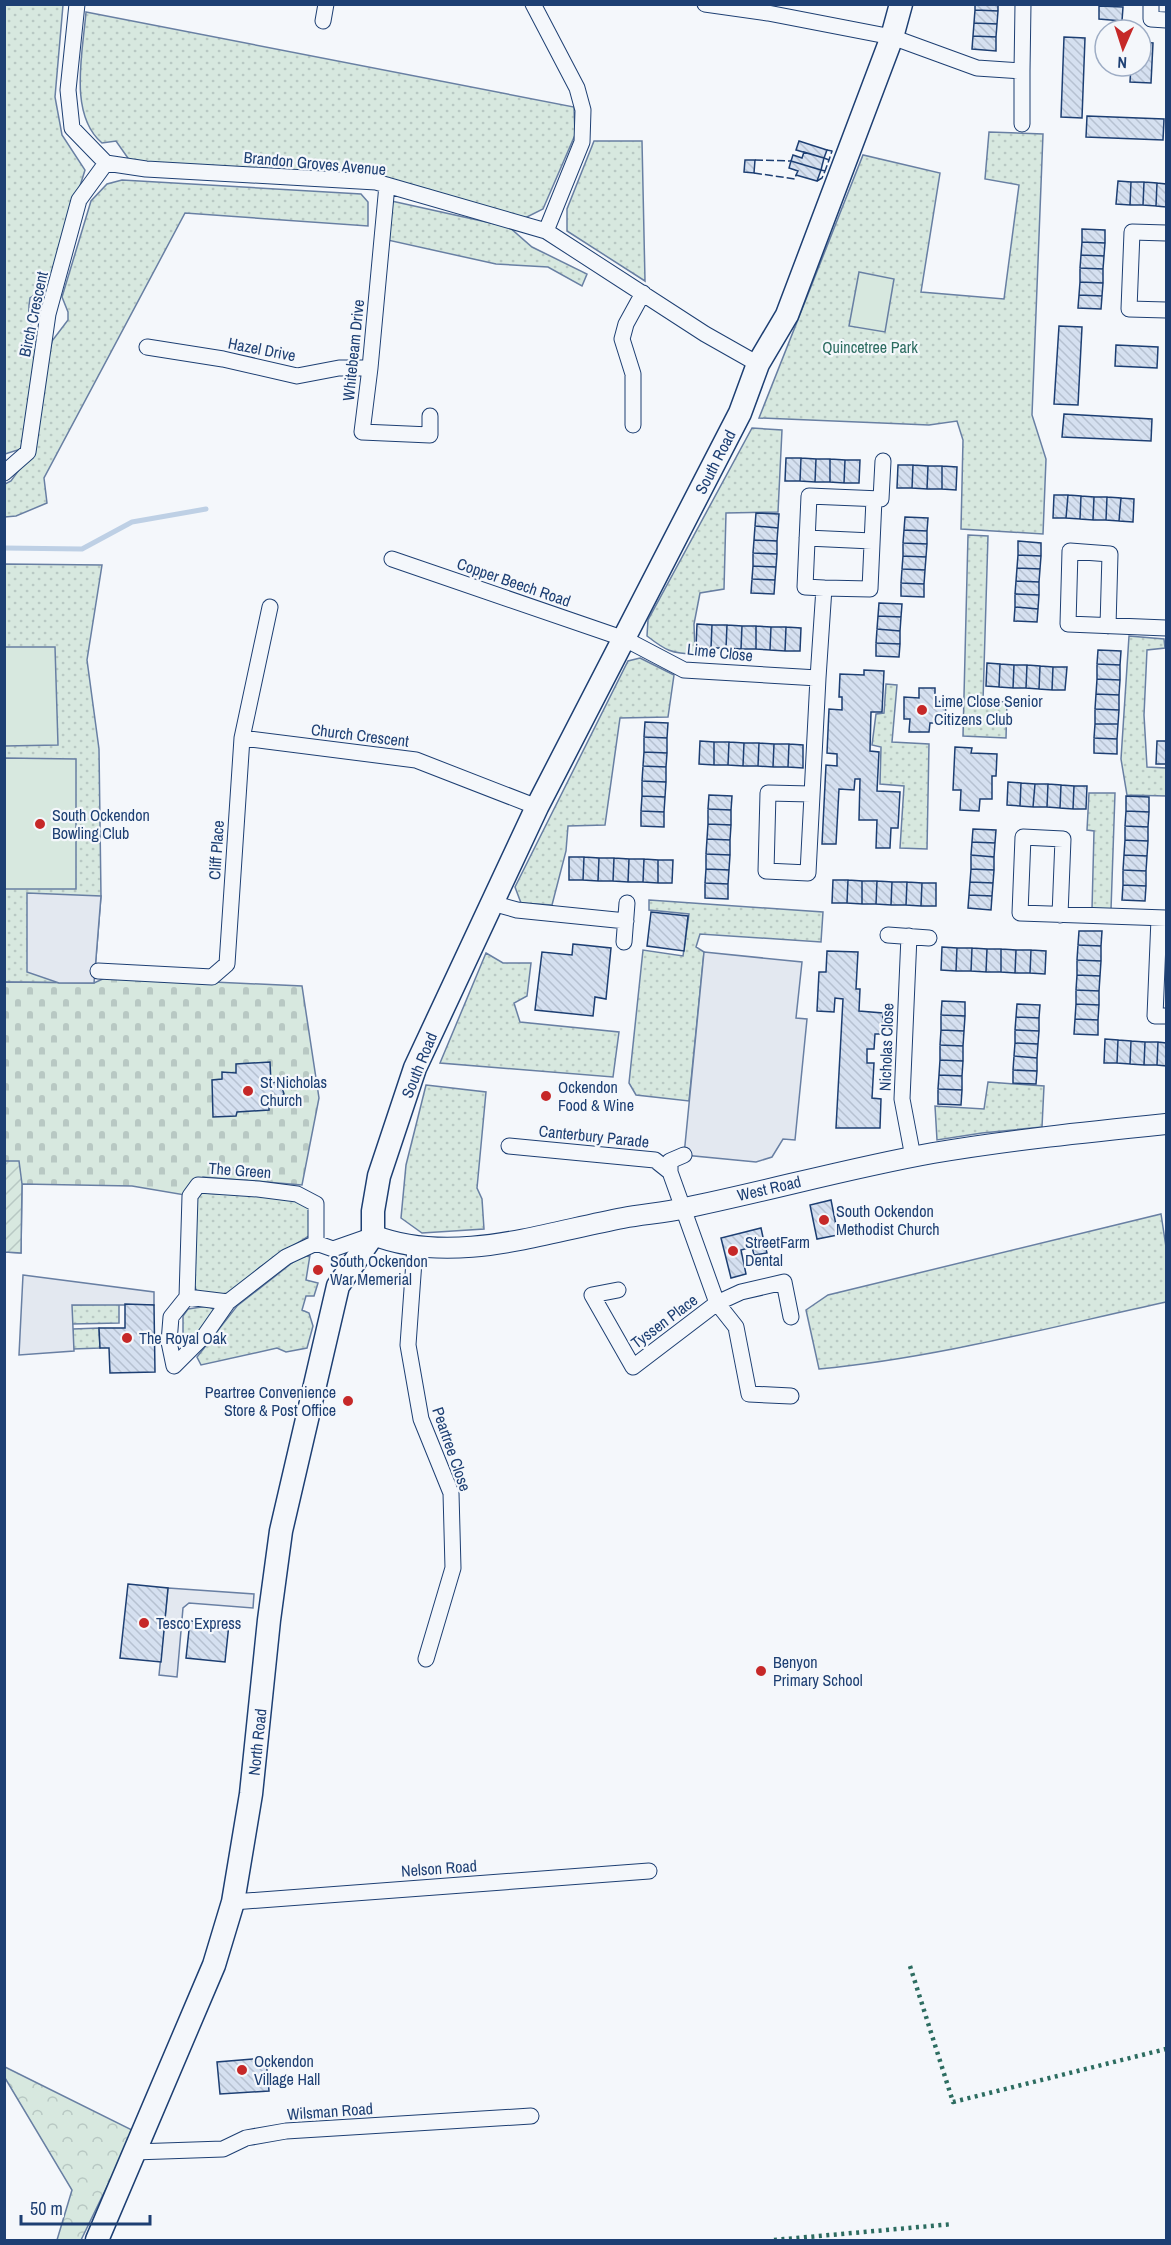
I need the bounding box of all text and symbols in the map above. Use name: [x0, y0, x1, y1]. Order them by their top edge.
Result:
north arrow: [1093, 18, 1153, 78]
text: N: [1117, 52, 1128, 74]
street label: Brandon Groves Avenue: [243, 146, 387, 180]
street label: Birch Crescent: [13, 269, 53, 359]
street label: Whitebeam Drive: [337, 298, 369, 402]
street label: Hazel Drive: [226, 332, 298, 366]
park label: Quincetree Park: [822, 336, 918, 358]
street label: South Road: [689, 426, 741, 498]
street label: Copper Beech Road: [454, 552, 574, 612]
street label: Lime Close: [686, 638, 754, 666]
place label: Lime Close Senior Citizens Club: [934, 690, 1043, 730]
marker: Lime Close Senior Citizens Club: [915, 703, 929, 717]
street label: Church Crescent: [310, 718, 411, 752]
place label: South Ockendon Bowling Club: [52, 804, 150, 844]
marker: South Ockendon Bowling Club: [33, 817, 47, 831]
street label: Cliff Place: [203, 820, 229, 880]
street label: Nicholas Close: [873, 1003, 899, 1091]
street label: South Road: [396, 1029, 442, 1101]
place label: St Nicholas Church: [260, 1071, 327, 1111]
place label: Ockendon Food & Wine: [558, 1076, 634, 1116]
marker: St Nicholas Church: [241, 1084, 255, 1098]
marker: Ockendon Food & Wine: [539, 1089, 553, 1103]
street label: Canterbury Parade: [538, 1119, 650, 1153]
street label: The Green: [208, 1157, 272, 1183]
street label: West Road: [735, 1170, 803, 1206]
place label: South Ockendon Methodist Church: [836, 1200, 940, 1240]
marker: South Ockendon Methodist Church: [817, 1213, 831, 1227]
place label: StreetFarm Dental: [745, 1231, 810, 1271]
marker: StreetFarm Dental: [726, 1244, 740, 1258]
place label: South Ockendon War Memerial: [330, 1250, 428, 1290]
marker: South Ockendon War Memerial: [311, 1263, 325, 1277]
street label: Tyssen Place: [626, 1289, 702, 1353]
place label: The Royal Oak: [139, 1327, 227, 1349]
marker: The Royal Oak: [120, 1331, 134, 1345]
place label: Peartree Convenience Store & Post Office: [205, 1381, 336, 1421]
marker: Peartree Convenience Store & Post Office: [341, 1394, 355, 1408]
street label: Peartree Close: [427, 1404, 477, 1494]
place label: Tesco Express: [156, 1612, 241, 1634]
marker: Tesco Express: [137, 1616, 151, 1630]
place label: Benyon Primary School: [773, 1651, 863, 1691]
marker: Benyon Primary School: [754, 1664, 768, 1678]
street label: North Road: [243, 1707, 271, 1777]
street label: Nelson Road: [400, 1854, 478, 1882]
place label: Ockendon Village Hall: [254, 2050, 320, 2090]
marker: Ockendon Village Hall: [235, 2063, 249, 2077]
street label: Wilsman Road: [286, 2097, 374, 2125]
scale bar: [21, 2188, 150, 2226]
text: 50 m: [30, 2196, 63, 2221]

